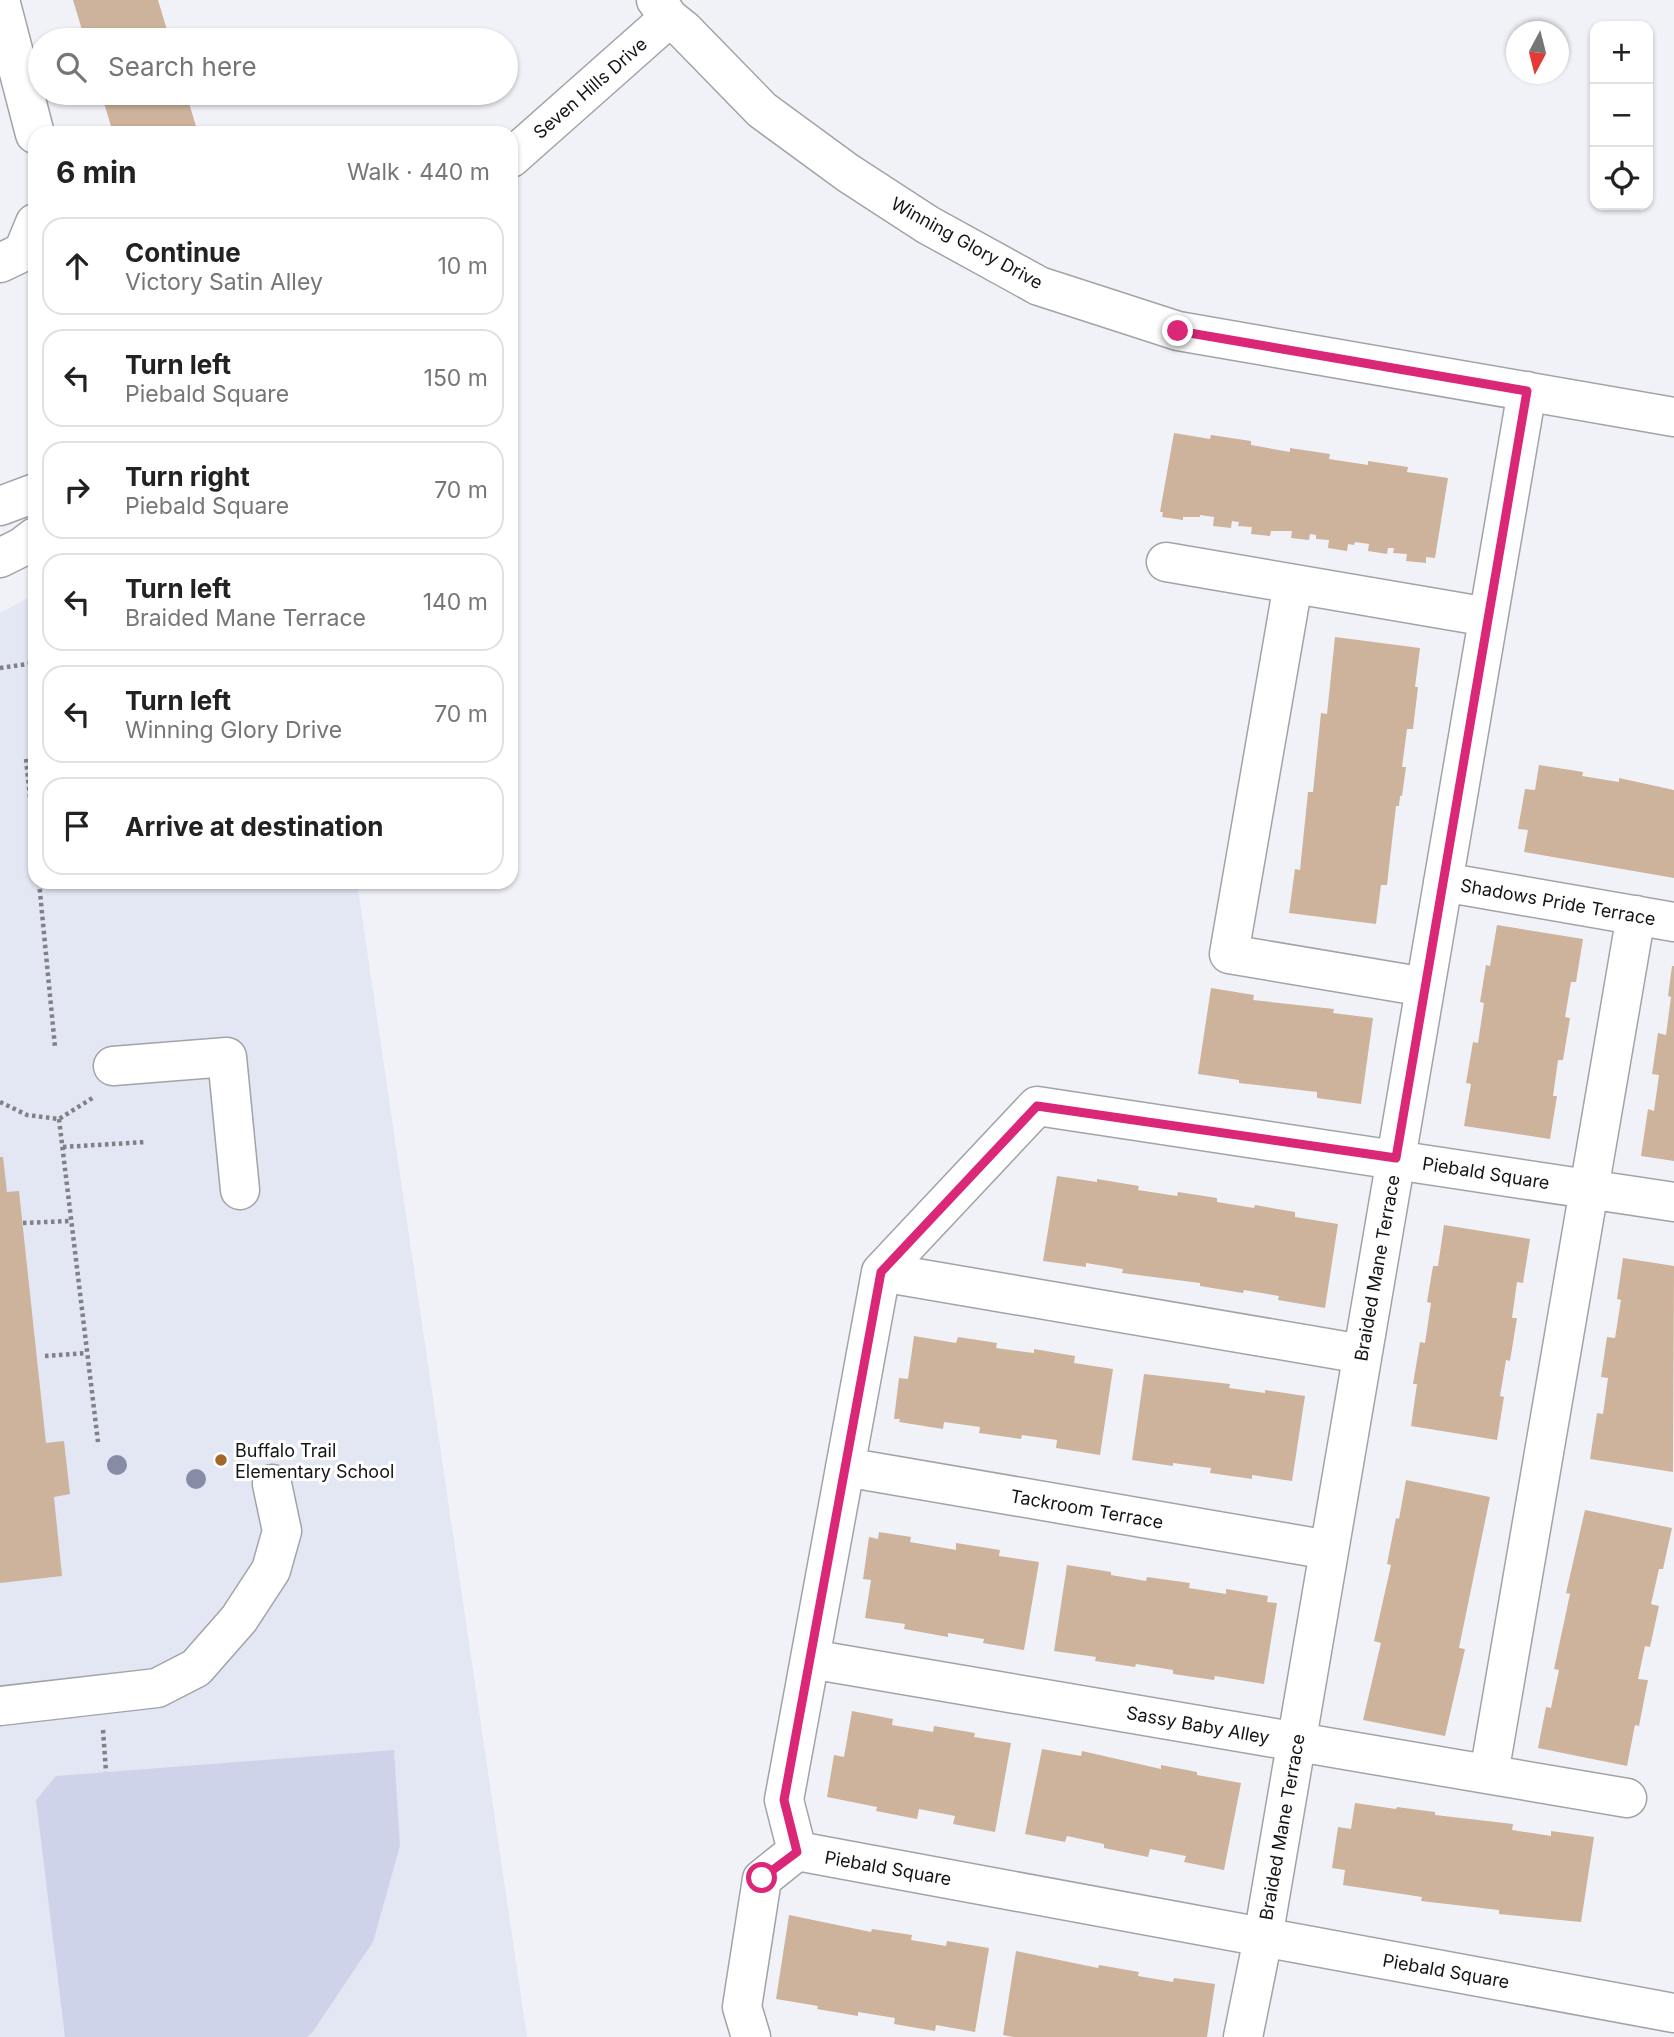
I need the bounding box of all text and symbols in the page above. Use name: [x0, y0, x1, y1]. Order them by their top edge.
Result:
north arrow: [1506, 21, 1569, 84]
map controls: [1590, 21, 1653, 210]
button: +: [1590, 21, 1653, 84]
search box: [28, 28, 518, 105]
street label: Seven Hills Drive: [529, 33, 651, 143]
icon: search: [52, 48, 90, 86]
text: Search here: [108, 51, 257, 82]
button: −: [1590, 84, 1653, 147]
button: locate: [1590, 147, 1653, 210]
text: 6 min: [56, 154, 137, 190]
text: Walk · 440 m: [347, 158, 490, 186]
street label: Winning Glory Drive: [888, 193, 1046, 293]
text: Continue: [125, 237, 241, 268]
icon: ahead: [58, 247, 96, 285]
text: 10 m: [438, 252, 488, 280]
text: Victory Satin Alley: [125, 268, 323, 296]
route end: [1162, 315, 1193, 346]
text: Turn left: [125, 349, 231, 380]
icon: left: [58, 359, 96, 397]
text: 150 m: [424, 364, 488, 392]
text: Piebald Square: [125, 380, 289, 408]
text: Turn right: [125, 461, 250, 492]
icon: right: [58, 471, 96, 509]
text: 70 m: [434, 476, 488, 504]
text: Piebald Square: [125, 492, 289, 520]
text: Turn left: [125, 573, 231, 604]
icon: left: [58, 583, 96, 621]
text: 140 m: [423, 588, 488, 616]
text: Braided Mane Terrace: [125, 604, 366, 632]
text: Turn left: [125, 685, 231, 716]
icon: left: [58, 695, 96, 733]
text: 70 m: [434, 700, 488, 728]
text: Winning Glory Drive: [125, 716, 342, 744]
icon: arrive: [58, 807, 96, 845]
text: Arrive at destination: [125, 811, 384, 842]
street label: Shadows Pride Terrace: [1459, 874, 1657, 930]
street label: Piebald Square: [1421, 1153, 1551, 1193]
street label: Braided Mane Terrace: [1350, 1173, 1404, 1363]
place label: Buffalo Trail Elementary School: [235, 1440, 394, 1482]
marker: Buffalo Trail Elementary School: [213, 1452, 229, 1468]
street label: Tackroom Terrace: [1009, 1485, 1165, 1533]
street label: Sassy Baby Alley: [1125, 1702, 1271, 1748]
street label: Braided Mane Terrace: [1255, 1732, 1309, 1922]
street label: Piebald Square: [823, 1847, 953, 1889]
route start: [746, 1862, 777, 1893]
street label: Piebald Square: [1381, 1950, 1511, 1992]

